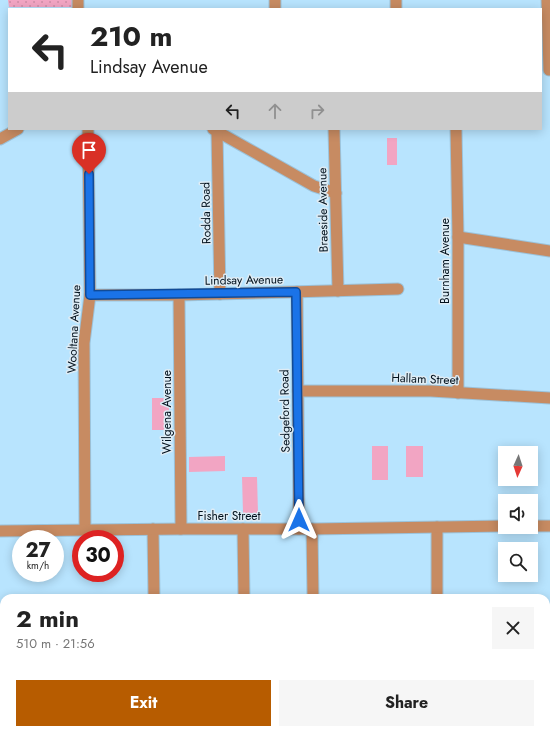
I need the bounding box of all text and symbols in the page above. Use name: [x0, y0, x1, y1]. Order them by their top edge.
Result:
text: 210 m: [90, 16, 173, 57]
icon: left: [24, 24, 76, 76]
text: Lindsay Avenue: [90, 54, 208, 80]
icon: left: [222, 100, 244, 122]
icon: ahead: [264, 100, 286, 122]
icon: right: [306, 100, 328, 122]
pin: [72, 133, 106, 174]
icon: arrive: [78, 139, 100, 161]
street label: Braeside Avenue: [313, 167, 333, 253]
street label: Rodda Road: [196, 182, 216, 244]
street label: Burnham Avenue: [436, 218, 454, 304]
street label: Lindsay Avenue: [205, 270, 283, 290]
street label: Wooltana Avenue: [63, 284, 85, 374]
street label: Sedgeford Road: [275, 369, 295, 453]
street label: Hallam Street: [391, 369, 459, 389]
street label: Wilgena Avenue: [158, 370, 176, 454]
north arrow: [498, 446, 538, 486]
map controls: [498, 446, 538, 582]
button: sound: [498, 494, 538, 534]
position arrow: [278, 499, 320, 541]
street label: Fisher Street: [198, 507, 261, 525]
speed limit sign: 30: [72, 530, 124, 582]
text: 27: [25, 536, 51, 565]
button: search: [498, 542, 538, 582]
text: km/h: [27, 558, 49, 573]
text: 2 min: [16, 601, 79, 636]
button: close: [492, 607, 534, 649]
text: 510 m · 21:56: [16, 634, 95, 653]
button: Exit: [16, 680, 271, 726]
button: Share: [279, 680, 534, 726]

